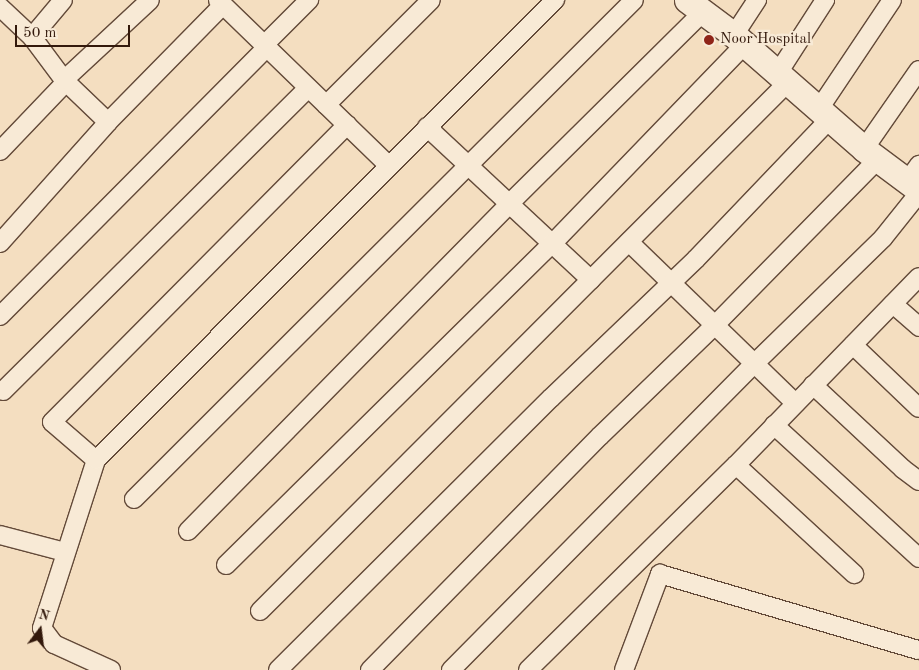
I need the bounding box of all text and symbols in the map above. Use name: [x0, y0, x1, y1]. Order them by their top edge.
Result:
scale bar: [18, 15, 132, 47]
text: 50 m: [23, 26, 57, 41]
place label: Noor Hospital: [720, 31, 811, 49]
marker: Noor Hospital: [702, 33, 716, 47]
north arrow: [15, 605, 65, 655]
text: N: [37, 607, 51, 624]

